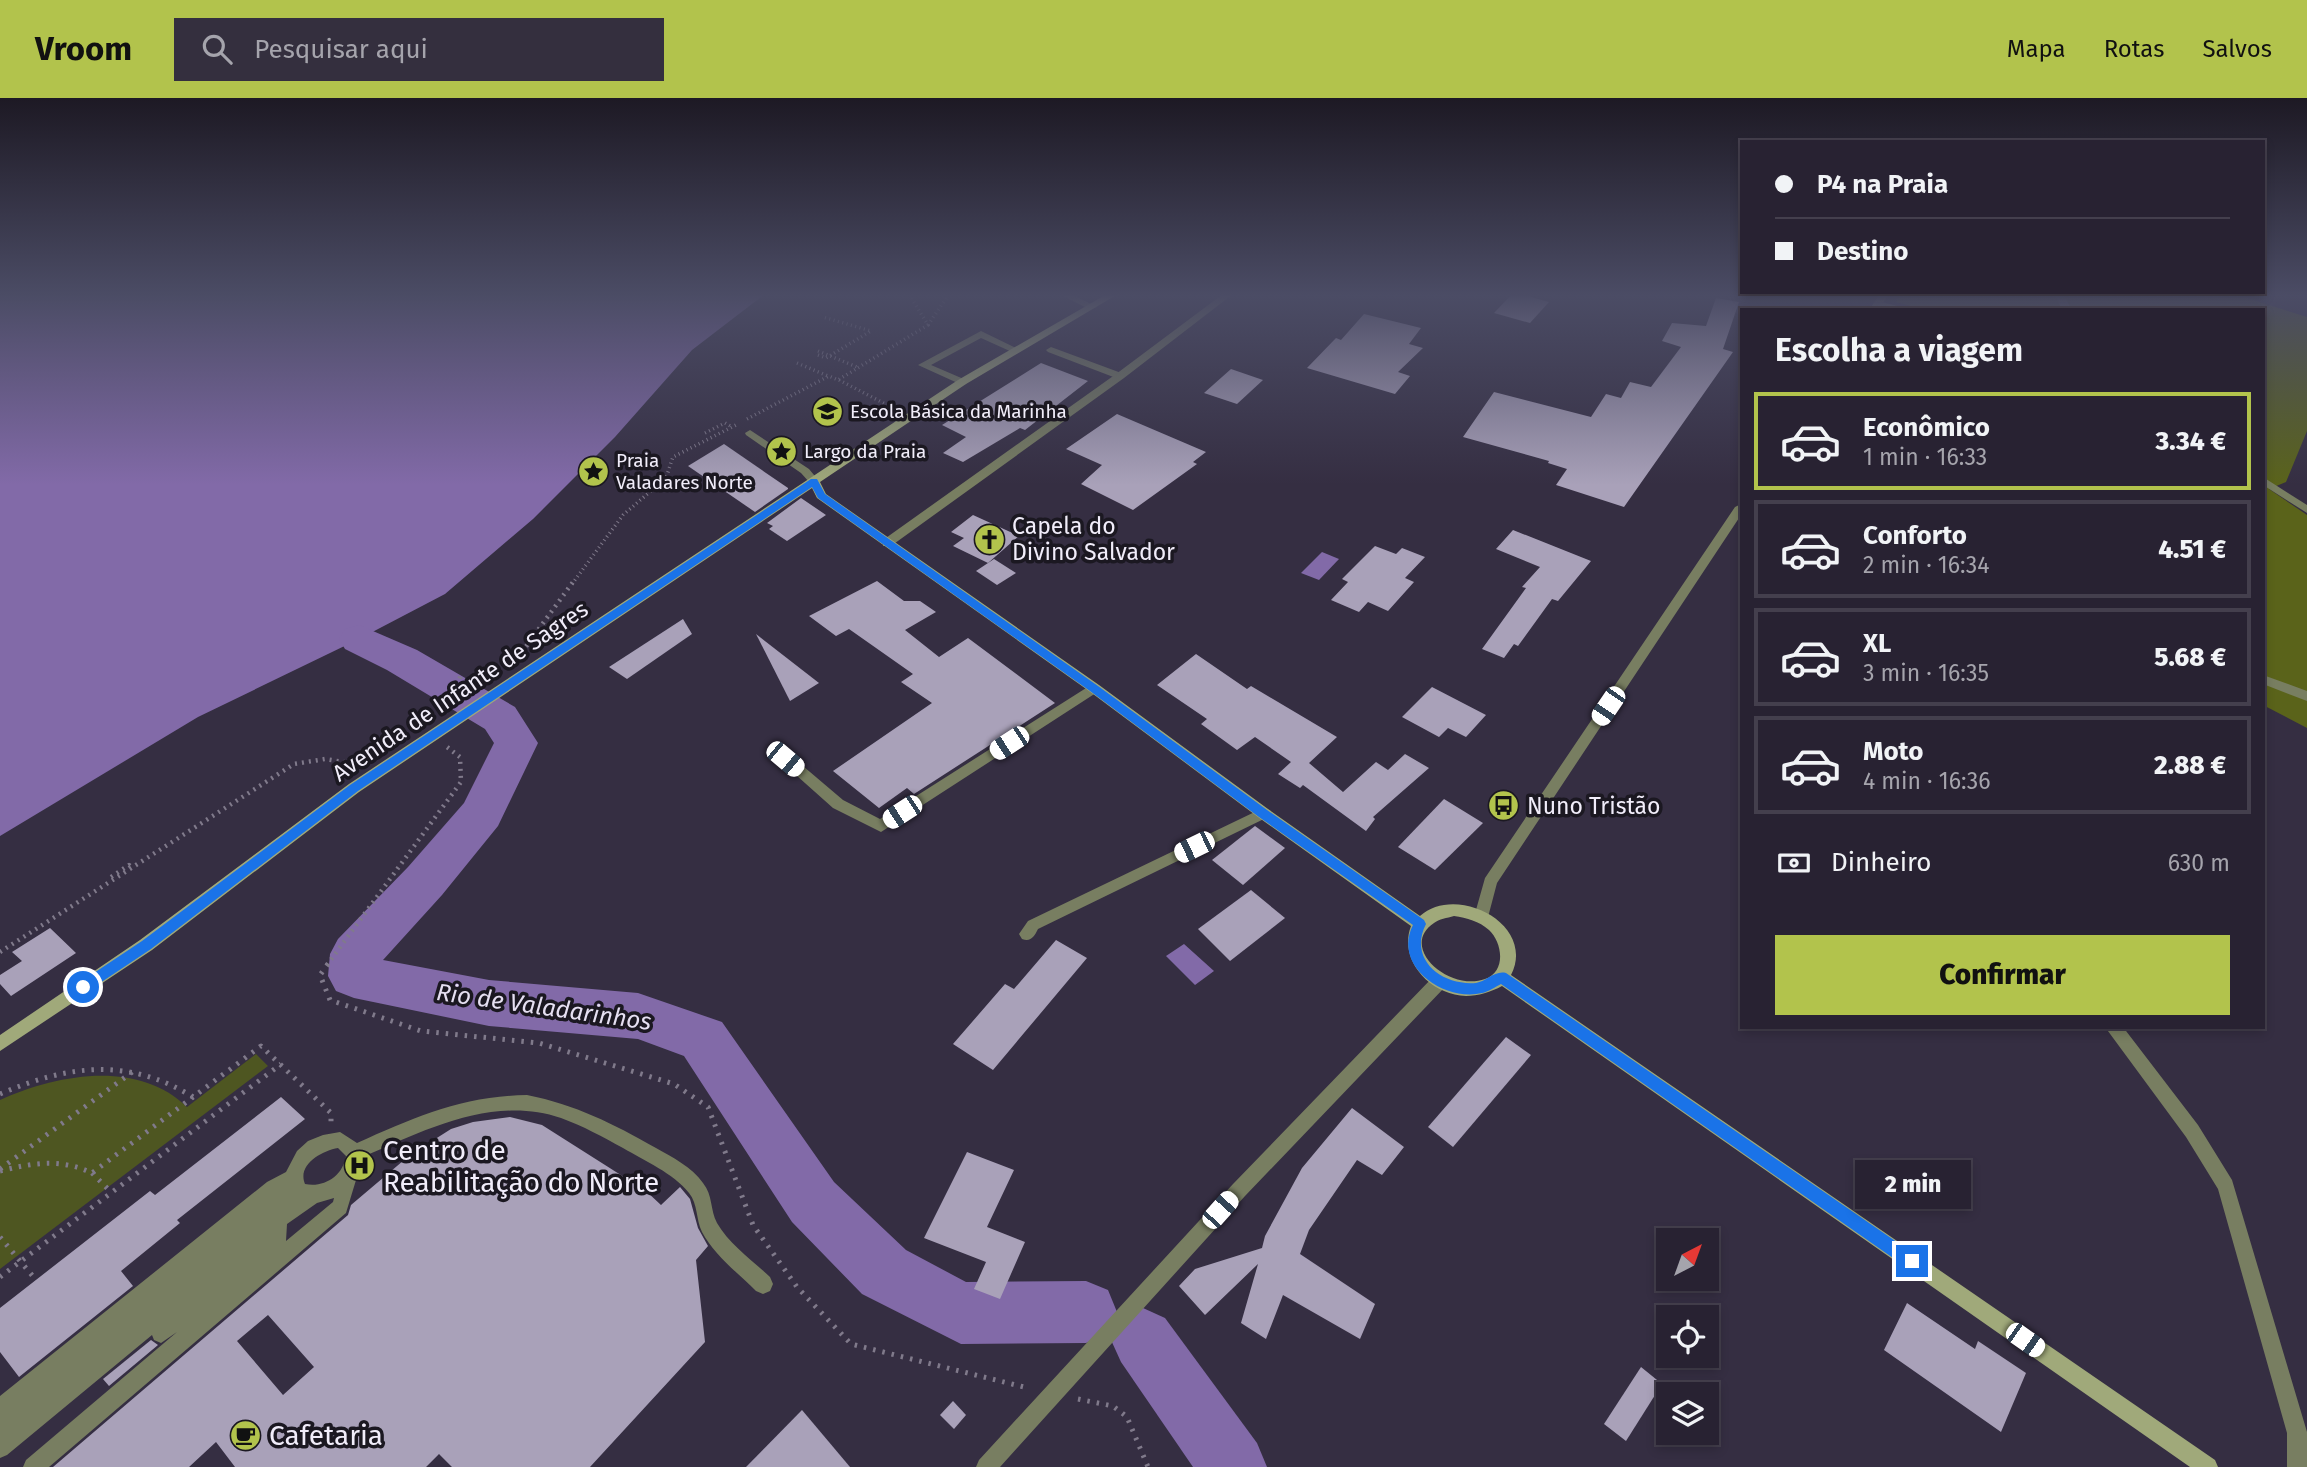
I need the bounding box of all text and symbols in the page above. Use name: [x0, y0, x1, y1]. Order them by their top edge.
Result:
search box: [174, 18, 664, 81]
text: Vroom: [35, 29, 132, 69]
icon: search: [198, 30, 236, 68]
text: Pesquisar aqui: [254, 34, 428, 65]
text: Mapa: [2007, 35, 2066, 63]
text: Rotas: [2104, 35, 2164, 63]
text: Salvos: [2202, 35, 2272, 63]
text: P4 na Praia: [1817, 169, 1948, 200]
text: Destino: [1817, 236, 1908, 267]
text: Escolha a viagem: [1775, 331, 2023, 369]
school or university icon: Escola Básica da Marinha: [810, 394, 844, 428]
place label: Escola Básica da Marinha: [850, 400, 1067, 423]
icon: car: [1779, 410, 1842, 473]
text: Econômico: [1863, 412, 1990, 443]
text: 3.34 €: [2156, 426, 2226, 457]
place icon: Largo da Praia: [764, 434, 798, 468]
place label: Largo da Praia: [804, 440, 926, 463]
text: 1 min · 16:33: [1863, 443, 1987, 471]
place label: Praia Valadares Norte: [616, 449, 753, 494]
place icon: Praia Valadares Norte: [576, 454, 610, 488]
place label: Capela do Divino Salvador: [1012, 512, 1175, 566]
icon: car: [1779, 518, 1842, 581]
text: Conforto: [1863, 520, 1967, 551]
church icon: Capela do Divino Salvador: [972, 522, 1006, 556]
text: 4.51 €: [2158, 534, 2226, 565]
text: 2 min · 16:34: [1863, 551, 1989, 579]
street label: Avenida de Infante de Sagres: [327, 595, 593, 787]
icon: car: [1779, 626, 1842, 689]
text: XL: [1863, 628, 1891, 659]
text: 5.68 €: [2154, 642, 2226, 673]
text: 3 min · 16:35: [1863, 659, 1989, 687]
car: [1588, 683, 1629, 729]
car: [986, 723, 1033, 763]
icon: car: [1779, 734, 1842, 797]
text: Moto: [1863, 736, 1923, 767]
car: [763, 737, 808, 781]
text: 2.88 €: [2154, 750, 2226, 781]
text: 4 min · 16:36: [1863, 767, 1990, 795]
bus stop icon: Nuno Tristão: [1487, 789, 1521, 823]
car: [879, 792, 926, 832]
place label: Nuno Tristão: [1527, 792, 1661, 820]
car: [1171, 828, 1218, 866]
icon: cash: [1775, 844, 1813, 882]
text: Dinheiro: [1831, 847, 1932, 878]
text: 630 m: [2168, 849, 2230, 877]
button: Confirmar: [1775, 935, 2230, 1015]
route start: [67, 971, 99, 1003]
water label: Rio de Valadarinhos: [435, 978, 653, 1036]
place label: Centro de Reabilitação do Norte: [383, 1134, 659, 1199]
hospital icon: Centro de Reabilitação do Norte: [343, 1149, 377, 1183]
callout: 2 min: [1854, 1160, 1970, 1208]
text: 2 min: [1885, 1170, 1941, 1198]
car: [1199, 1187, 1242, 1233]
north arrow: [1656, 1228, 1718, 1292]
map controls: [1656, 1228, 1719, 1445]
route end: [1896, 1245, 1928, 1277]
button: locate: [1656, 1305, 1719, 1368]
car: [2002, 1319, 2049, 1361]
button: layers: [1656, 1382, 1719, 1445]
cafe icon: Cafetaria: [229, 1418, 263, 1452]
place label: Cafetaria: [269, 1419, 383, 1452]

